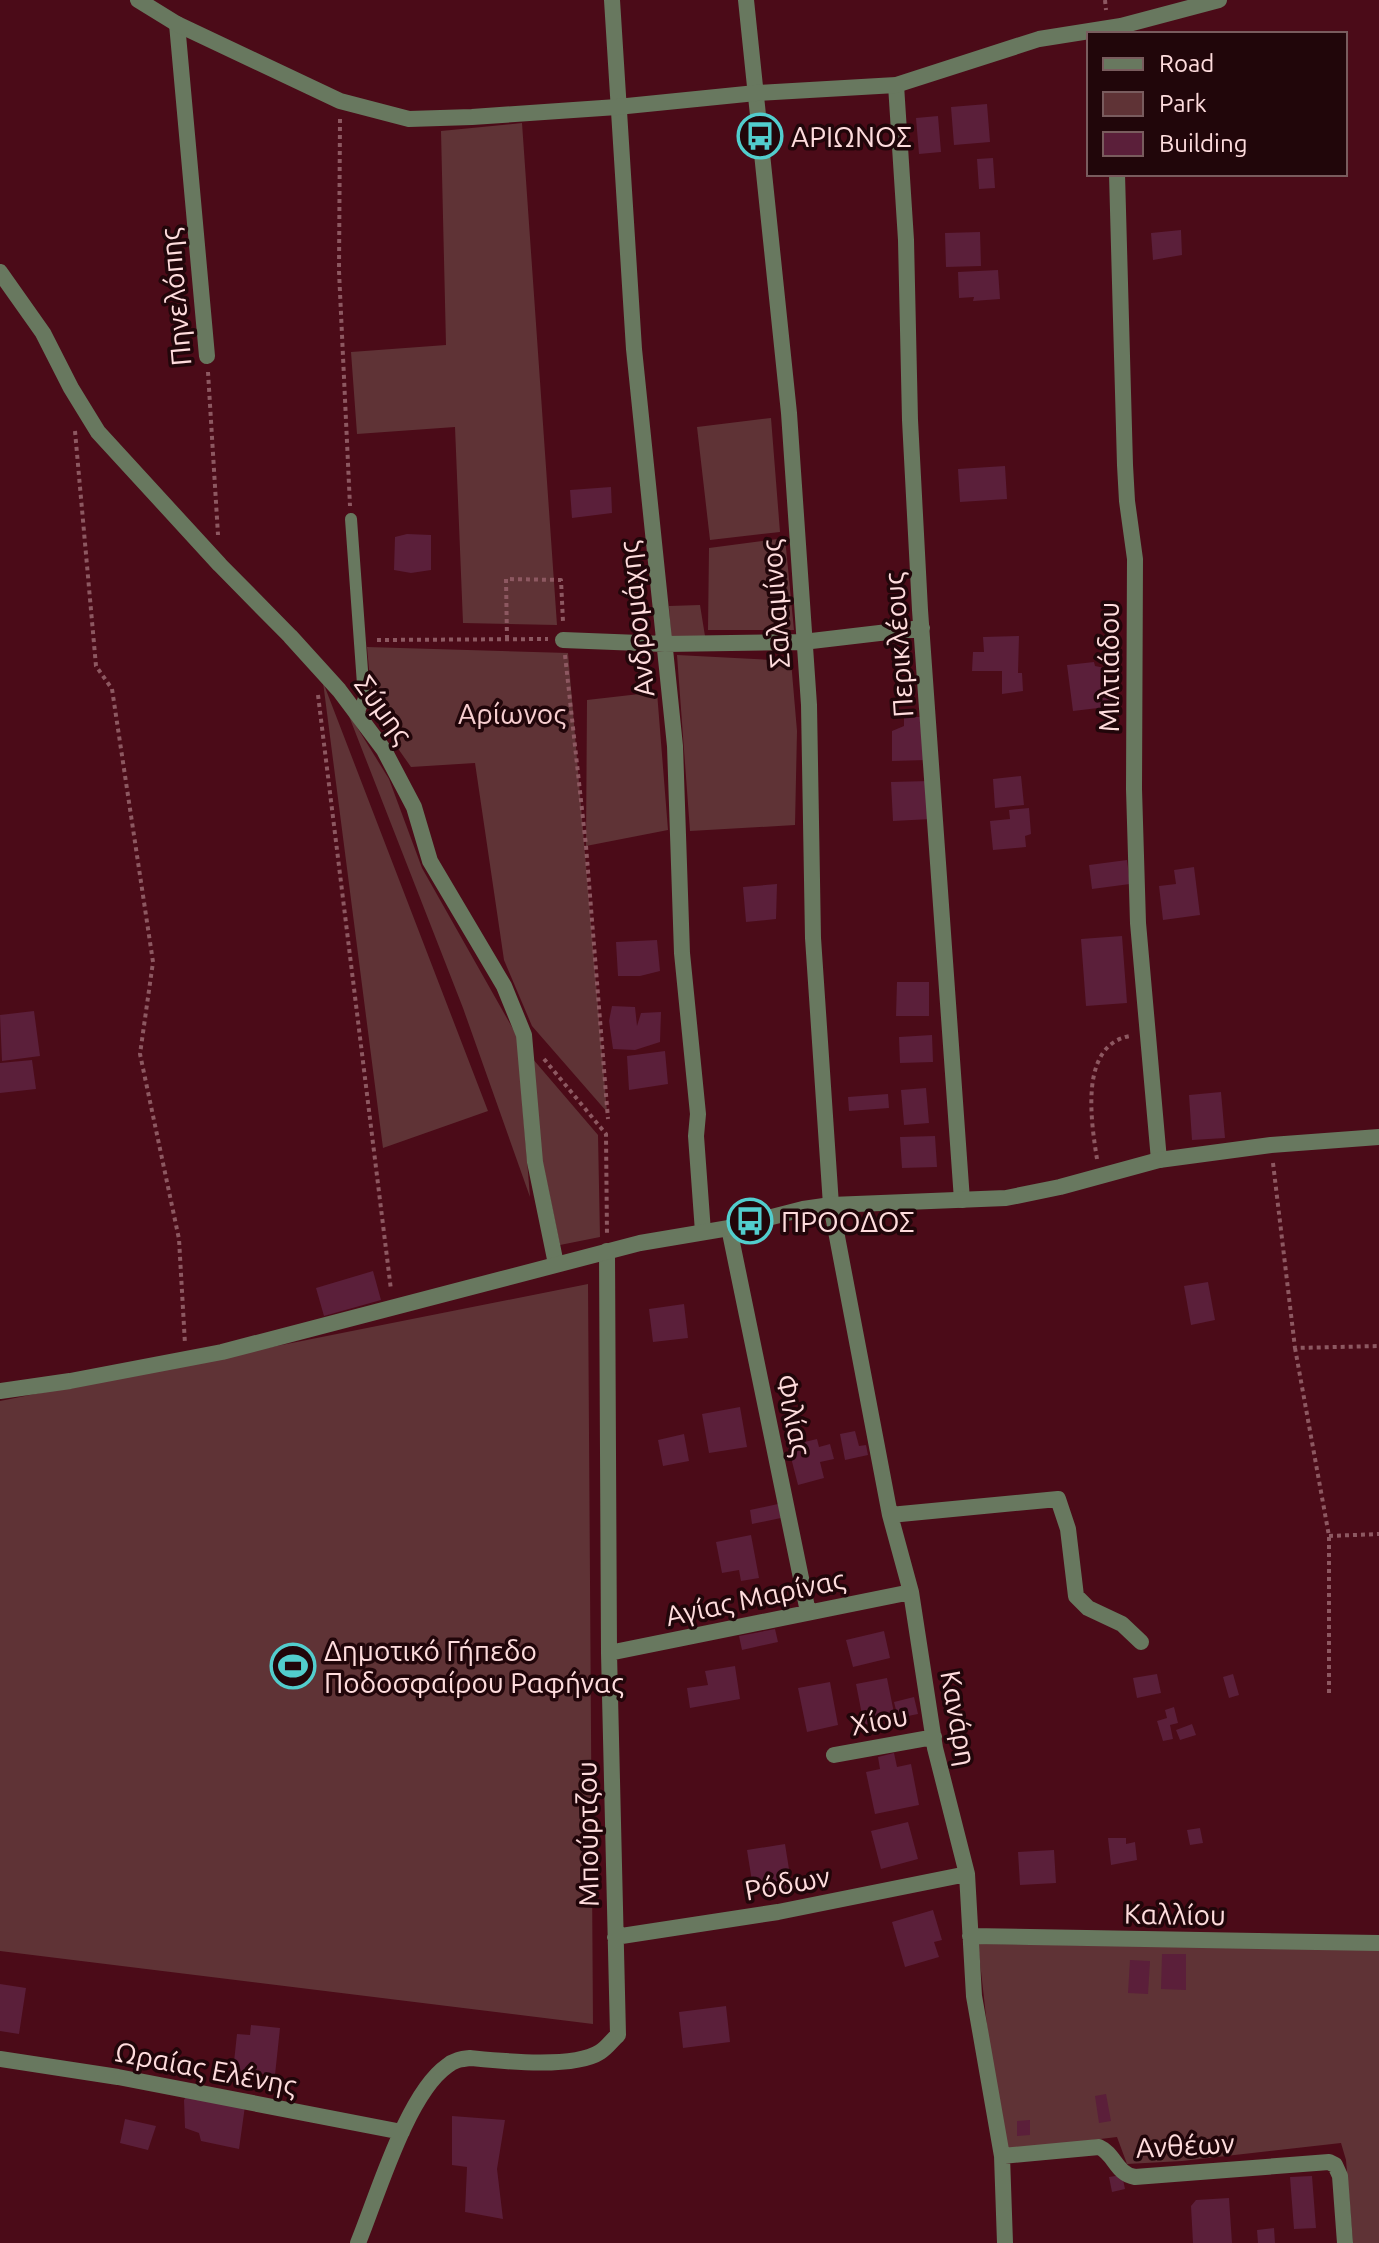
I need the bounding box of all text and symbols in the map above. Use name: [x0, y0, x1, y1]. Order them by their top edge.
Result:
legend: [1087, 32, 1347, 176]
text: Road: [1159, 50, 1214, 77]
text: Park: [1159, 90, 1207, 117]
bus stop icon: ΑΡΙΩΝΟΣ: [736, 112, 784, 160]
place label: ΑΡΙΩΝΟΣ: [791, 121, 912, 152]
text: Building: [1159, 130, 1247, 157]
street label: Πηνελόπης: [154, 226, 197, 367]
street label: Σαλαμίνος: [755, 538, 796, 670]
street label: Ανδρομάχης: [612, 539, 661, 698]
street label: Περικλέους: [877, 571, 920, 718]
street label: Μιλτιάδου: [1093, 602, 1124, 732]
street label: Σύμης: [348, 669, 419, 750]
park label: Αρίωνος: [458, 698, 566, 730]
bus stop icon: ΠΡΟΟΔΟΣ: [726, 1197, 774, 1245]
place label: ΠΡΟΟΔΟΣ: [781, 1206, 915, 1237]
street label: Φιλίας: [769, 1371, 818, 1459]
street label: Αγίας Μαρίνας: [663, 1563, 848, 1632]
place label: Δημοτικό Γήπεδο Ποδοσφαίρου Ραφήνας: [324, 1635, 624, 1699]
sports icon: Δημοτικό Γήπεδο Ποδοσφαίρου Ραφήνας: [269, 1642, 317, 1690]
street label: Κανάρη: [935, 1668, 983, 1768]
street label: Χίου: [848, 1699, 910, 1741]
street label: Μπούρτζου: [570, 1761, 605, 1907]
street label: Ρόδων: [742, 1860, 833, 1906]
street label: Καλλίου: [1124, 1898, 1226, 1930]
street label: Ωραίας Ελένης: [112, 2035, 300, 2102]
street label: Ανθέων: [1135, 2127, 1236, 2163]

